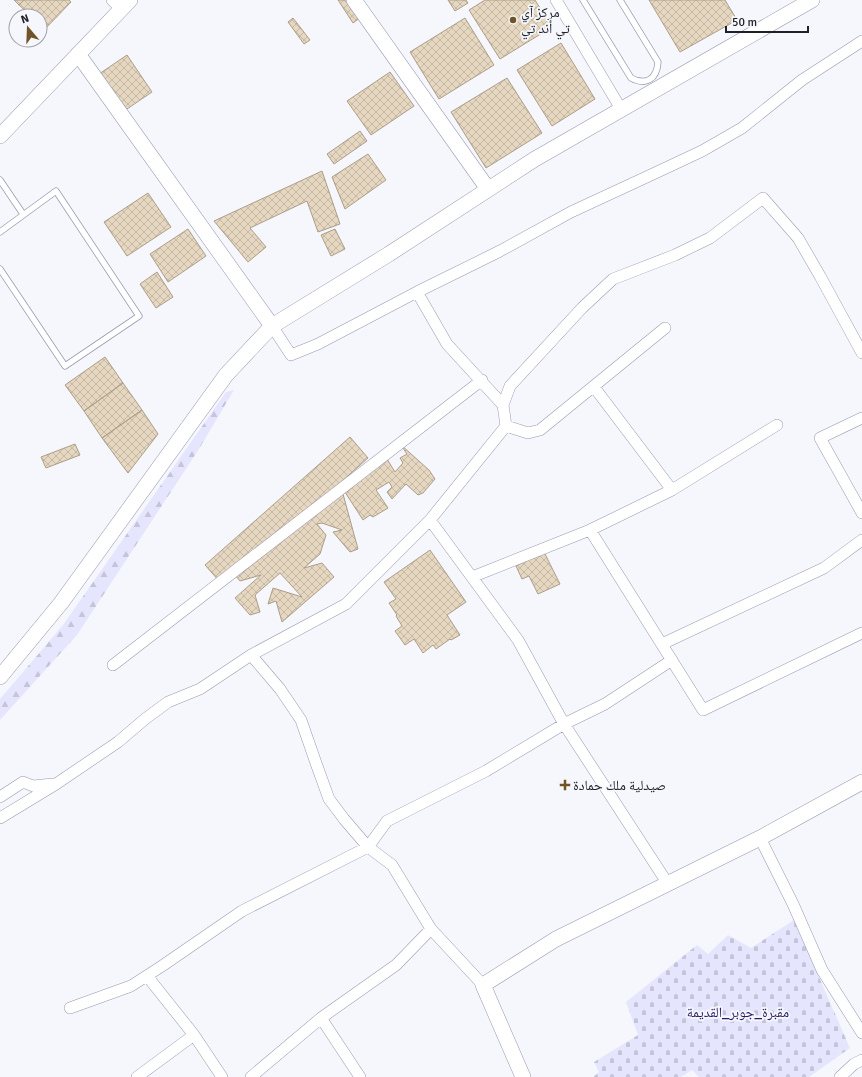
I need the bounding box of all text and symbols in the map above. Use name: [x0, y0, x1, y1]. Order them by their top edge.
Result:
place label: مركز آي تي أند تي: [521, 4, 570, 39]
north arrow: [8, 8, 48, 48]
scale bar: [726, 8, 808, 34]
text: N: [19, 12, 31, 26]
marker: مركز آي تي أند تي: [508, 15, 518, 25]
text: 50 m: [732, 15, 757, 30]
place label: صيدلية ملك حمادة: [573, 777, 666, 794]
marker: صيدلية ملك حمادة: [560, 780, 570, 790]
park label: مقبرة_جوبر_القديمة: [687, 1004, 789, 1021]

